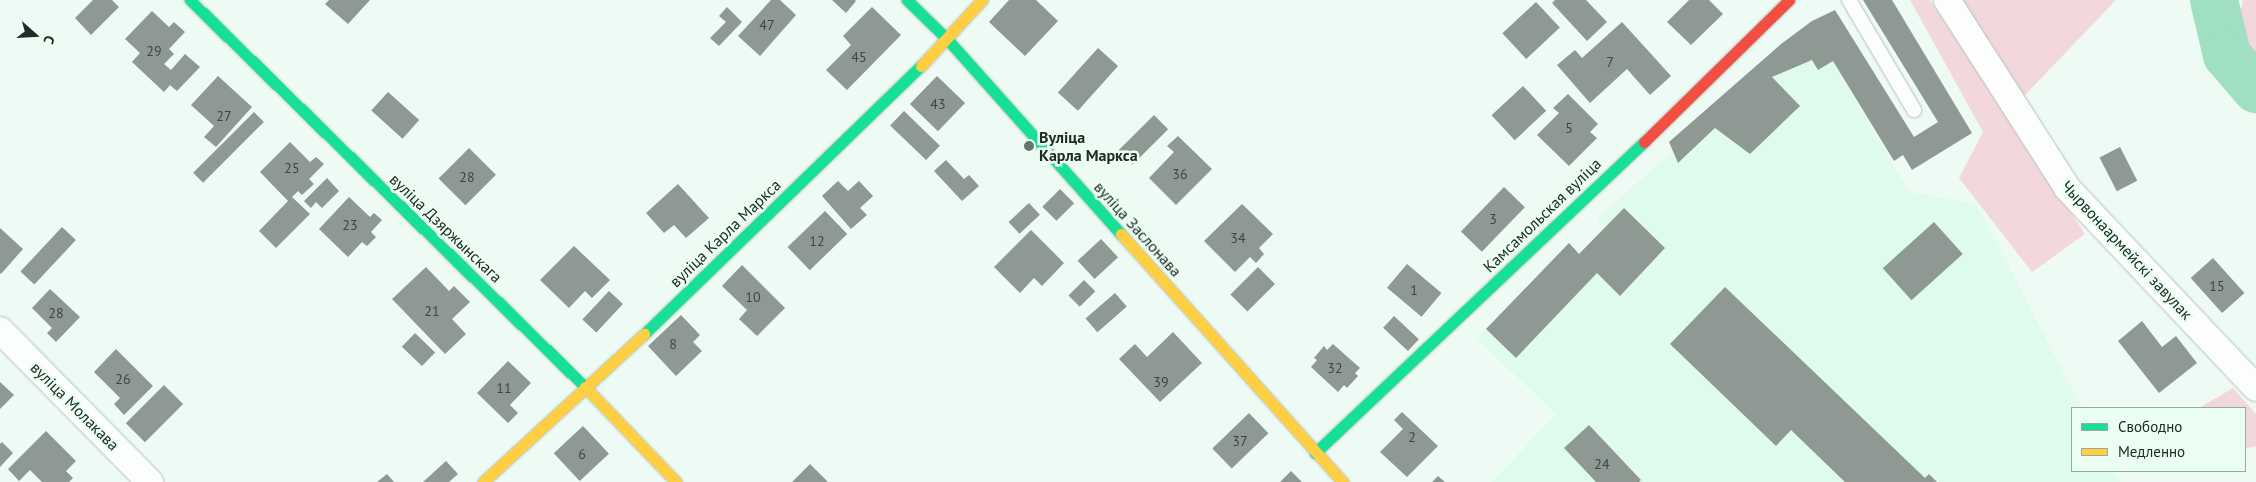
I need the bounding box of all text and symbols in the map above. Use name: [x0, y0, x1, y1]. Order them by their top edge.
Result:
north arrow: [10, 10, 60, 60]
house number: 47: [759, 17, 775, 33]
text: С: [39, 33, 59, 47]
house number: 29: [146, 43, 162, 59]
house number: 45: [851, 49, 867, 65]
house number: 7: [1606, 54, 1614, 70]
house number: 43: [930, 96, 946, 112]
house number: 27: [216, 108, 232, 124]
house number: 5: [1565, 120, 1573, 136]
place label: Вуліца Карла Маркса: [1039, 127, 1138, 165]
marker: Вуліца Карла Маркса: [1023, 140, 1035, 152]
street label: Камсамольская вуліца: [1479, 154, 1605, 276]
house number: 25: [284, 160, 300, 176]
house number: 36: [1172, 166, 1188, 182]
street label: вуліца Дзяржынскага: [386, 169, 506, 287]
house number: 28: [459, 169, 475, 185]
street label: вуліца Карла Маркса: [665, 175, 785, 291]
street label: вуліца Заслонава: [1090, 177, 1186, 281]
street label: Чырвонаармейскі завулак: [2058, 177, 2196, 323]
house number: 3: [1489, 211, 1497, 227]
house number: 23: [342, 217, 358, 233]
house number: 34: [1230, 230, 1246, 246]
house number: 12: [809, 233, 825, 249]
house number: 15: [2209, 278, 2225, 294]
house number: 1: [1410, 282, 1418, 298]
house number: 10: [745, 289, 761, 305]
house number: 21: [424, 303, 440, 319]
house number: 28: [48, 305, 64, 321]
house number: 8: [669, 336, 677, 352]
street label: вуліца Молакава: [27, 358, 123, 454]
house number: 32: [1327, 360, 1343, 376]
house number: 26: [115, 371, 131, 387]
house number: 39: [1153, 374, 1169, 390]
house number: 11: [496, 380, 512, 396]
legend: [2071, 407, 2246, 472]
text: Свободно: [2118, 417, 2182, 436]
house number: 2: [1408, 429, 1416, 445]
house number: 37: [1232, 433, 1248, 449]
text: Медленно: [2118, 442, 2185, 461]
house number: 6: [578, 446, 586, 462]
house number: 24: [1594, 456, 1610, 472]

